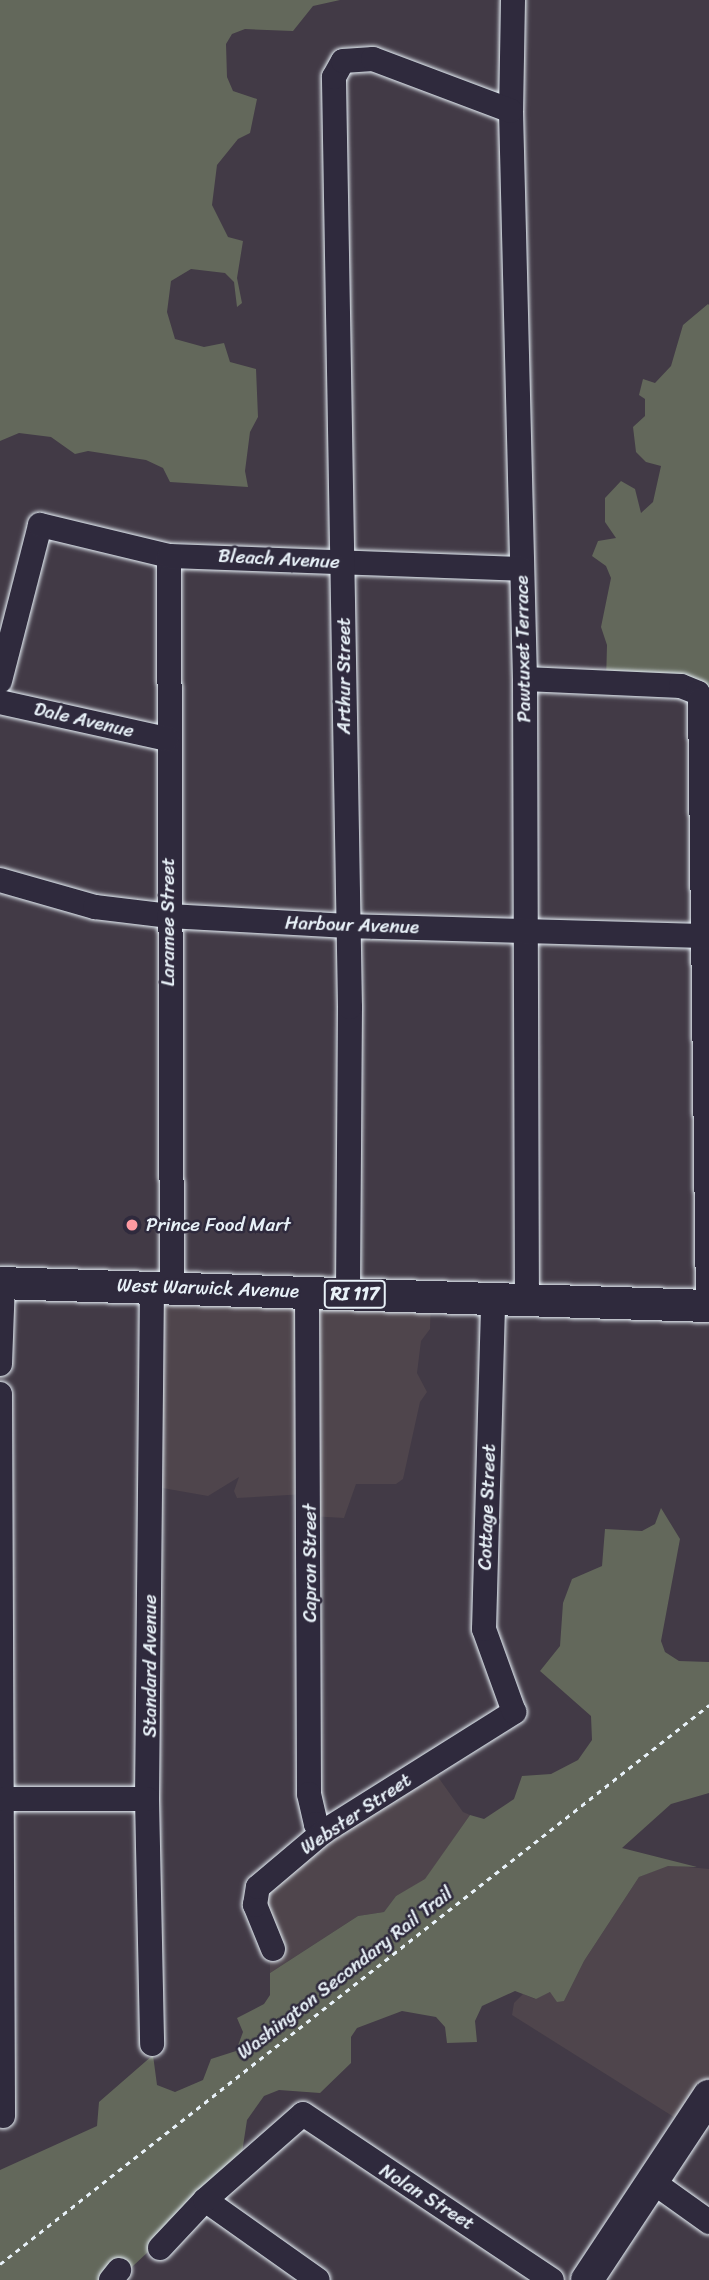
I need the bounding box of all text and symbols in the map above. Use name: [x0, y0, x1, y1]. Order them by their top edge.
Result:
street label: Bleach Avenue: [218, 544, 340, 574]
street label: Pawtuxet Terrace: [510, 575, 536, 723]
street label: Arthur Street: [333, 618, 355, 734]
street label: Dale Avenue: [32, 697, 136, 743]
street label: Laramee Street: [157, 857, 179, 987]
street label: Harbour Avenue: [285, 911, 419, 939]
place label: Prince Food Mart: [146, 1214, 291, 1236]
marker: Prince Food Mart: [124, 1217, 140, 1233]
street label: West Warwick Avenue: [117, 1273, 299, 1303]
road number: RI 117: [324, 1280, 386, 1308]
street label: Cottage Street: [473, 1444, 501, 1570]
street label: Capron Street: [299, 1503, 321, 1623]
street label: Standard Avenue: [139, 1595, 161, 1737]
street label: Webster Street: [296, 1768, 416, 1860]
street label: Washington Secondary Rail Trail: [232, 1882, 458, 2064]
street label: Nolan Street: [375, 2159, 479, 2235]

